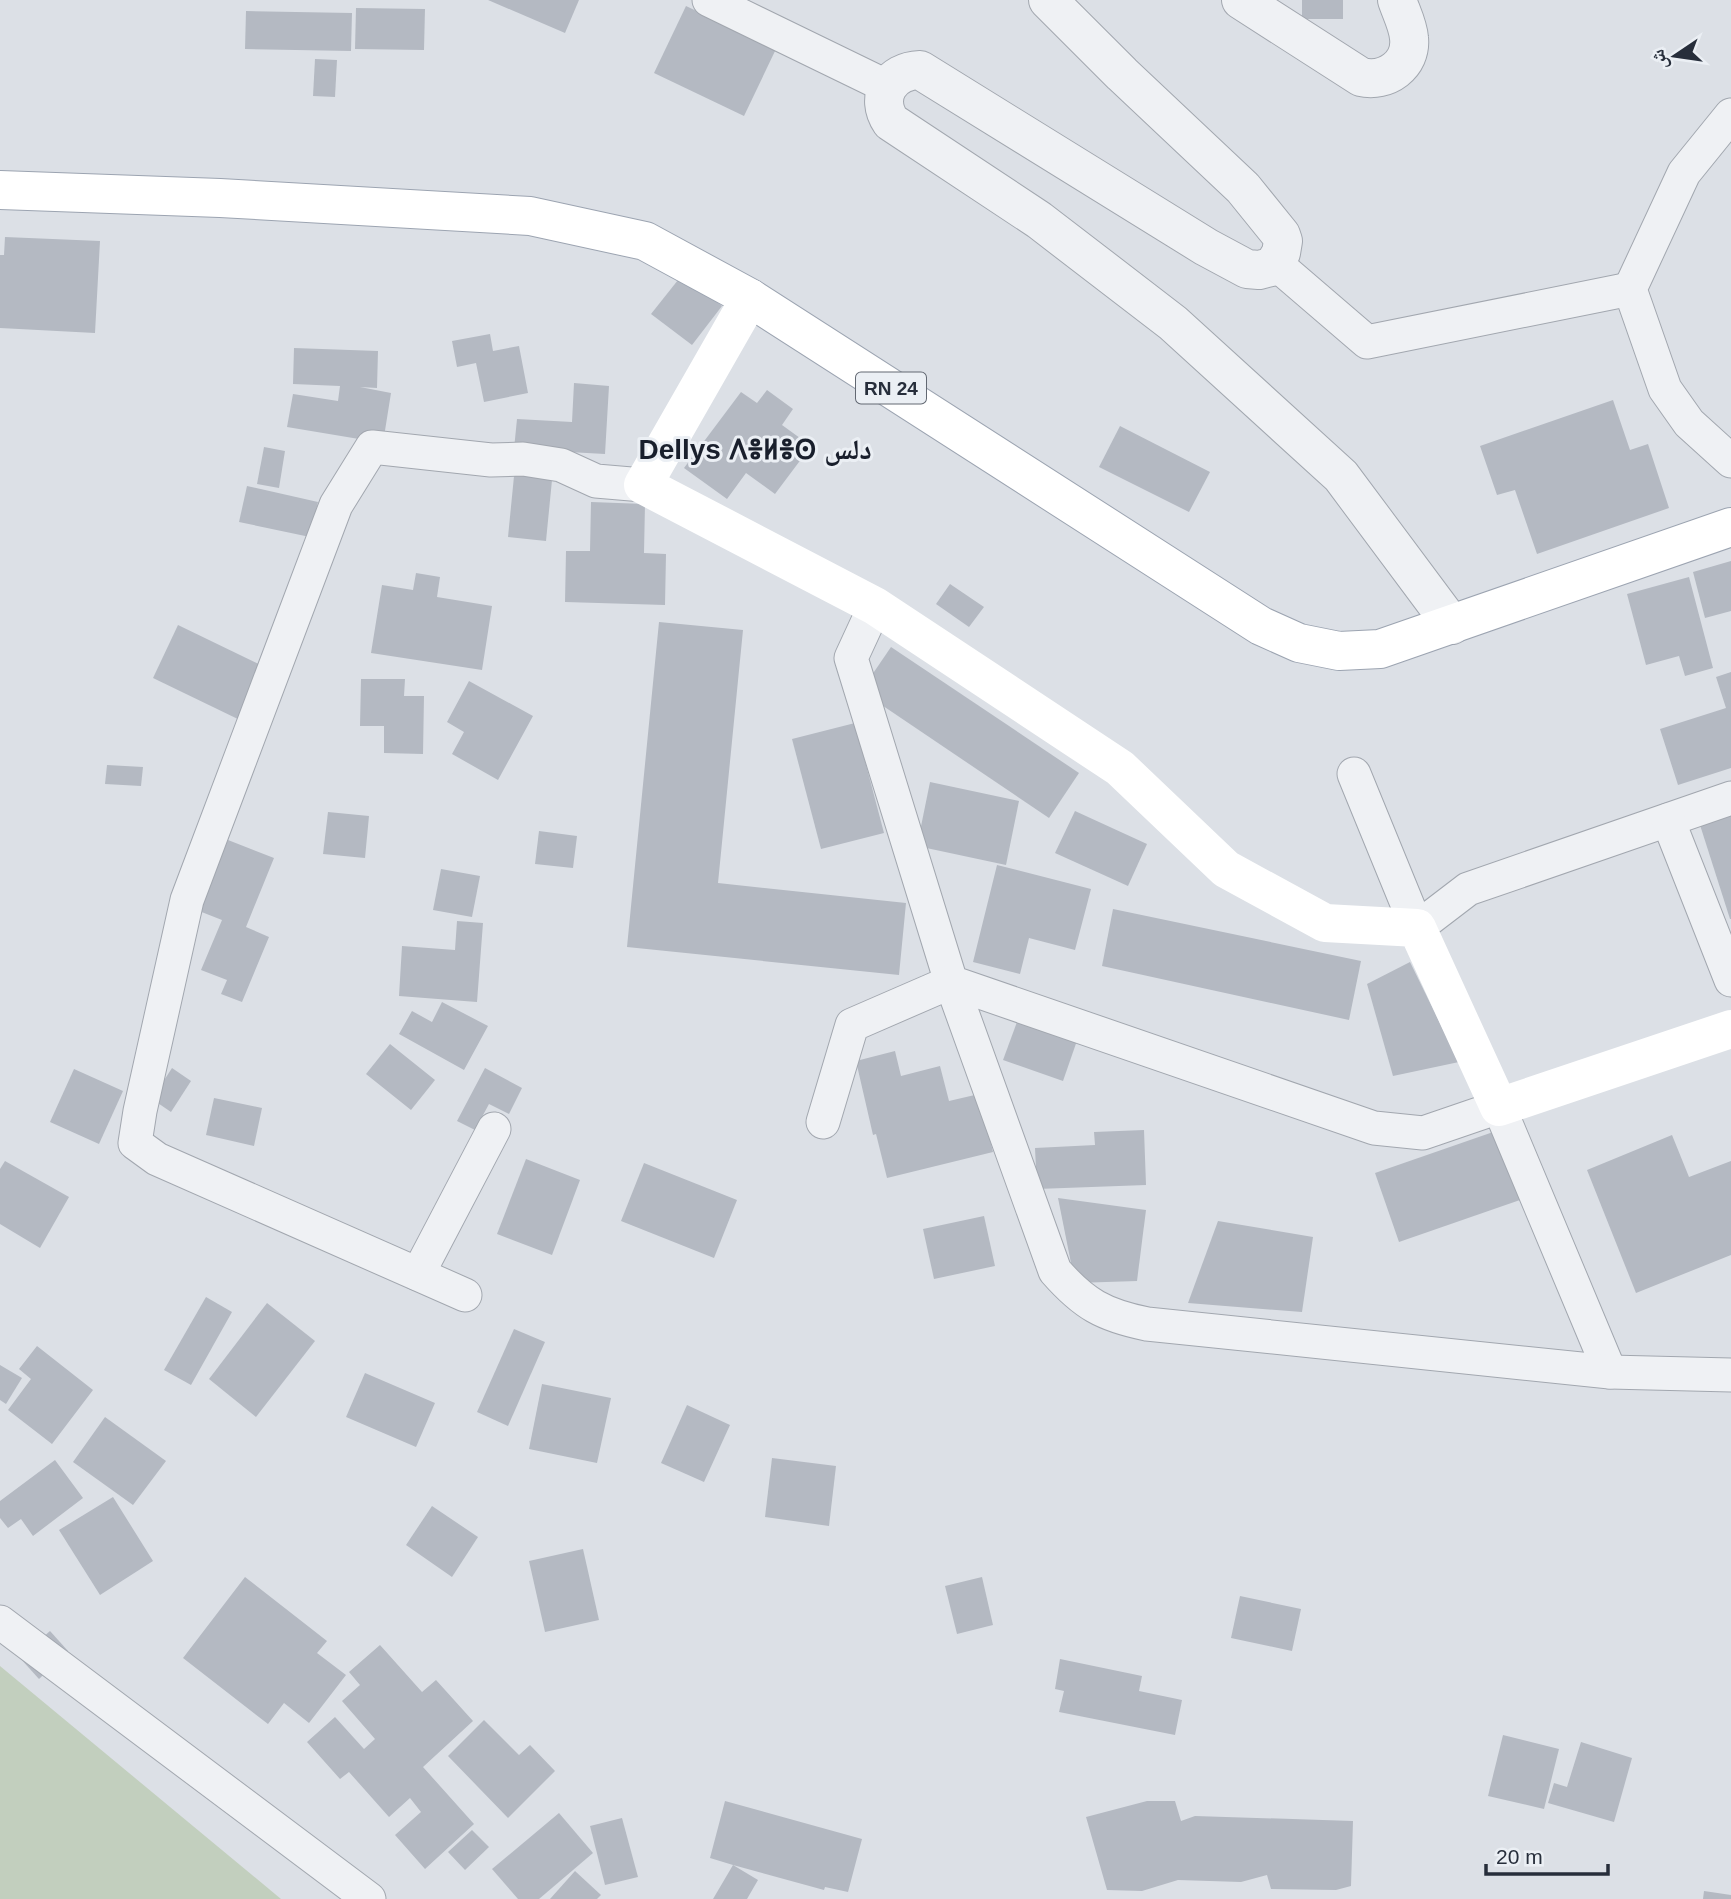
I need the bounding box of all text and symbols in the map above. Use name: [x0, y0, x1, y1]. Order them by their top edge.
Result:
north arrow: [1640, 21, 1710, 91]
text: ش: [1646, 47, 1672, 72]
road number: RN 24: [856, 372, 926, 404]
district label: Dellys ⴷⴻⵍⴻⵙ دلس: [638, 434, 872, 466]
scale bar: [1486, 1832, 1608, 1876]
text: 20 m: [1496, 1845, 1543, 1868]

